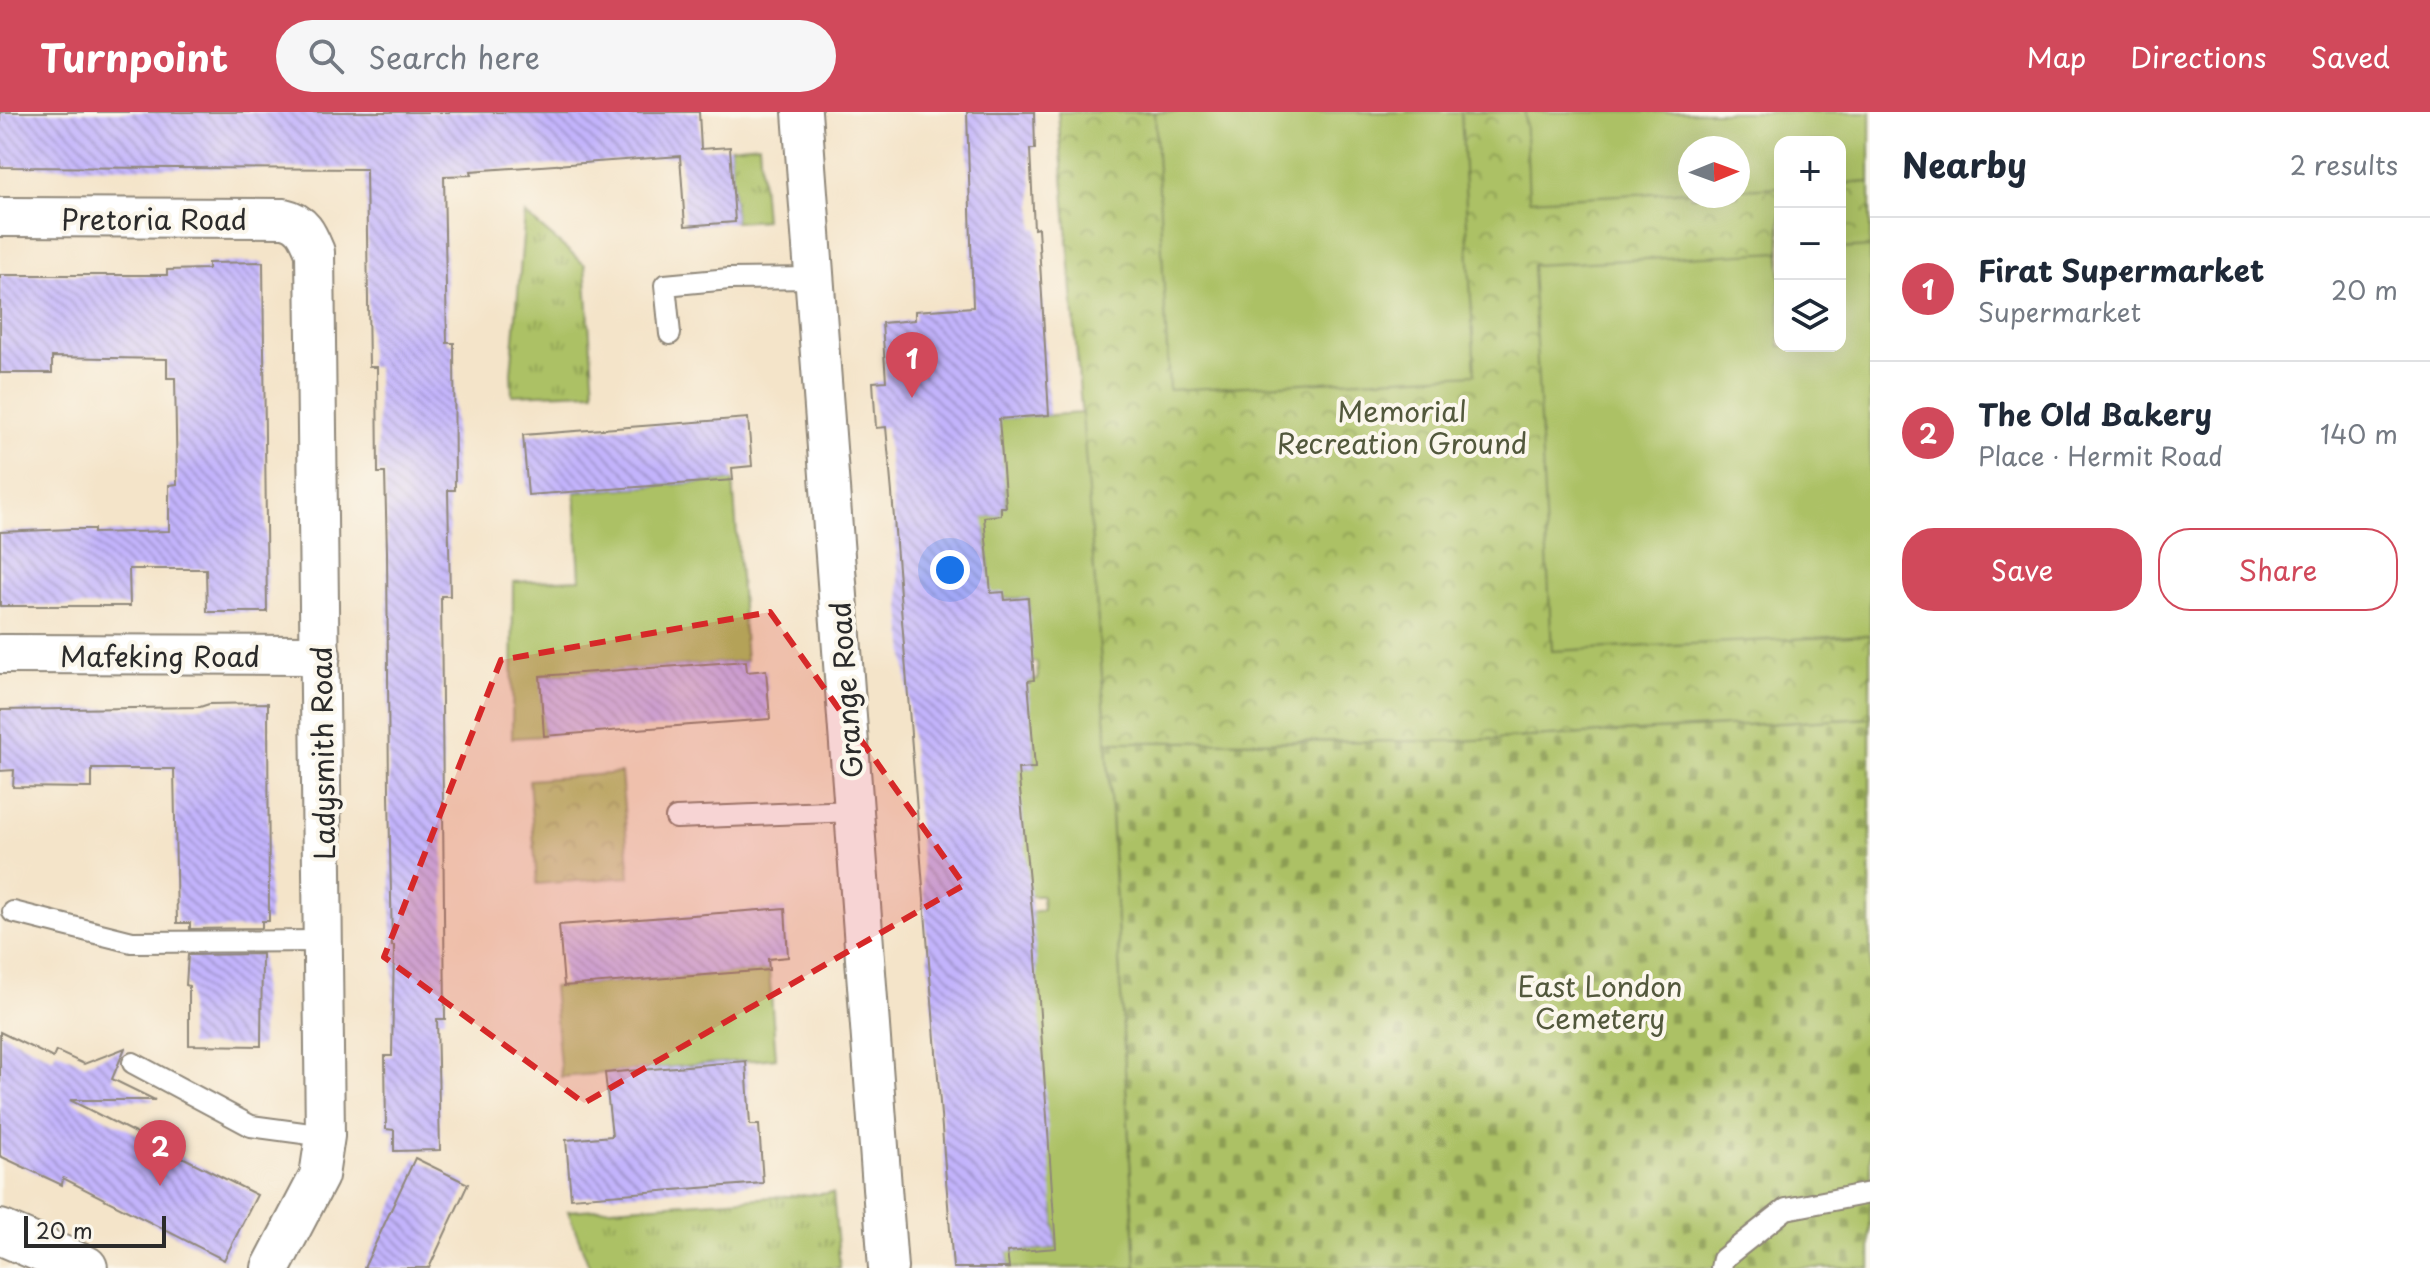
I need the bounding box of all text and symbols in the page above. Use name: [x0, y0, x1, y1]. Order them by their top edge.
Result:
search box: [276, 20, 836, 92]
text: Turnpoint: [40, 28, 228, 85]
icon: search: [304, 34, 348, 78]
text: Search here: [368, 34, 540, 79]
text: Map: [2027, 35, 2086, 78]
text: Directions: [2130, 35, 2267, 78]
text: Saved: [2311, 35, 2390, 78]
north arrow: [1678, 136, 1750, 208]
map controls: [1774, 136, 1846, 352]
button: +: [1774, 136, 1846, 208]
text: Nearby: [1902, 138, 2027, 190]
text: 2 results: [2290, 145, 2398, 184]
street label: Pretoria Road: [61, 197, 247, 240]
button: −: [1774, 208, 1846, 280]
text: Firat Supermarket: [1978, 247, 2264, 292]
text: 1: [1922, 270, 1934, 309]
text: 20 m: [2331, 270, 2398, 309]
button: layers: [1774, 280, 1846, 352]
text: Supermarket: [1978, 292, 2141, 331]
pin: 1: [886, 332, 938, 398]
park label: Memorial Recreation Ground: [1277, 389, 1527, 464]
text: The Old Bakery: [1978, 391, 2212, 436]
text: 2: [1919, 414, 1937, 453]
text: 140 m: [2320, 414, 2398, 453]
text: Place · Hermit Road: [1978, 436, 2223, 475]
button: Save: [1902, 528, 2142, 611]
button: Share: [2158, 528, 2398, 611]
your location: [930, 550, 970, 590]
street label: Grange Road: [817, 600, 873, 780]
street label: Mafeking Road: [60, 634, 260, 677]
street label: Ladysmith Road: [299, 646, 345, 860]
park label: East London Cemetery: [1517, 964, 1683, 1039]
pin: 2: [134, 1120, 186, 1186]
scale bar: [24, 1212, 166, 1248]
text: 20 m: [36, 1213, 93, 1246]

